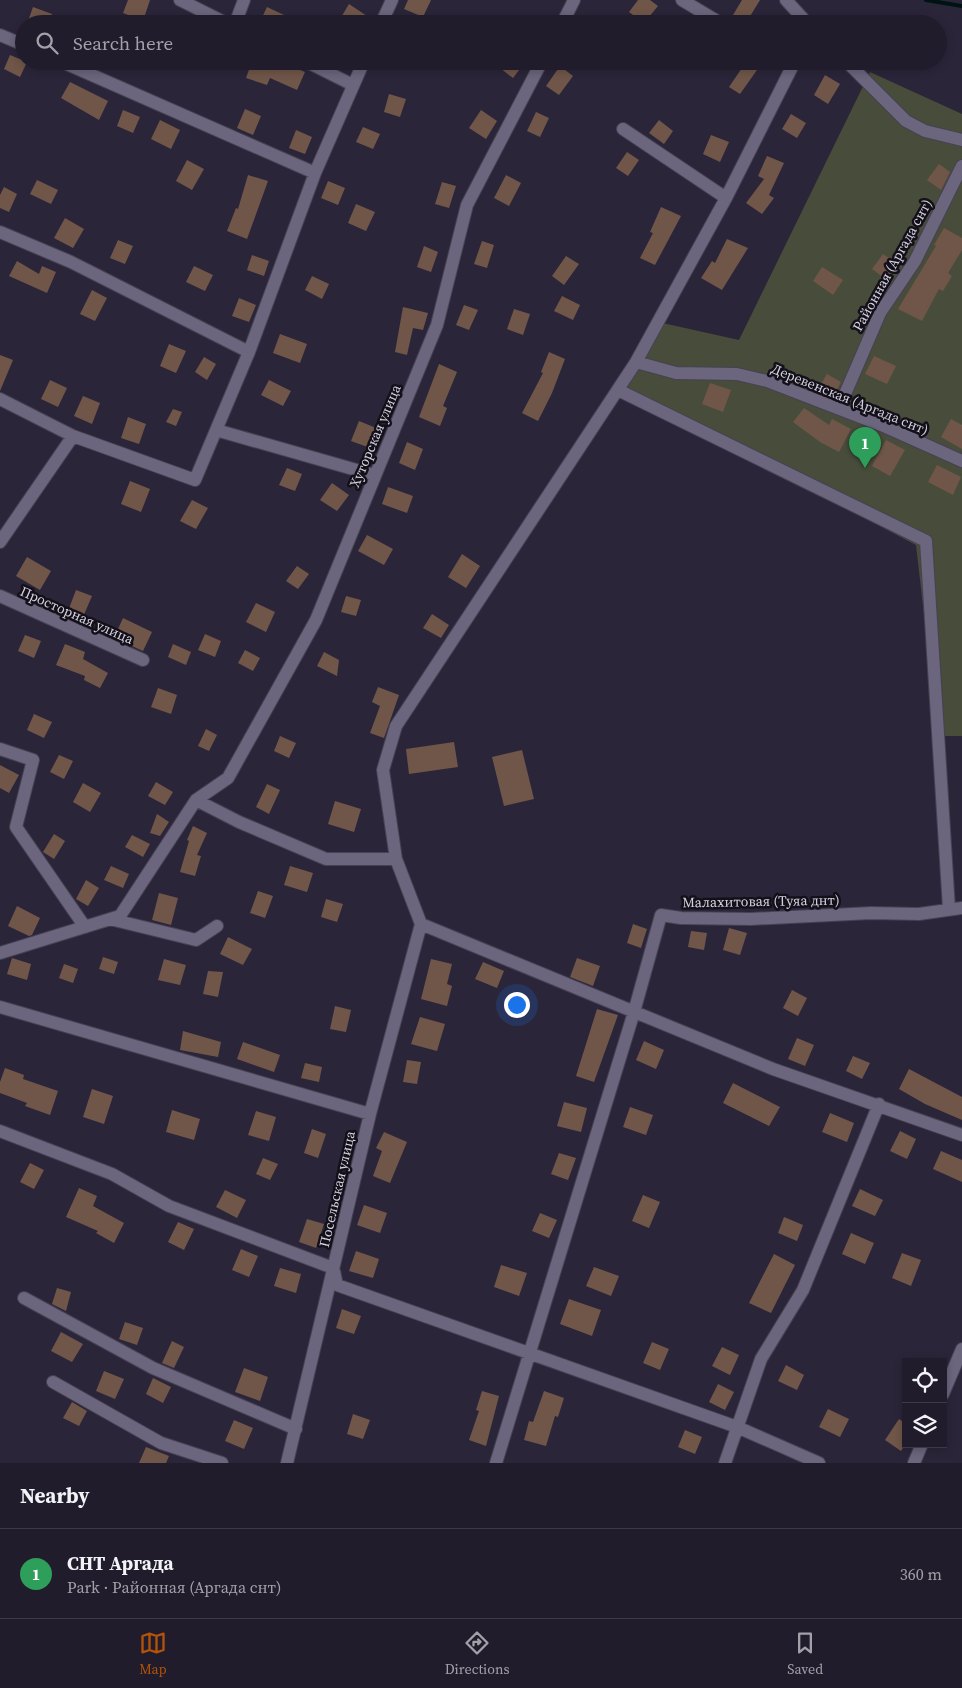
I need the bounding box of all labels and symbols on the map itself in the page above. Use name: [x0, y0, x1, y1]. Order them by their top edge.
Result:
street label: Районная (Аргада снт): [847, 195, 937, 335]
street label: Деревенская (Аргада снт): [768, 358, 932, 440]
street label: Хуторская улица: [344, 381, 406, 491]
pin: 1: [849, 427, 881, 468]
street label: Просторная улица: [17, 581, 138, 649]
street label: Малахитовая (Туяа днт): [682, 890, 840, 912]
your location: [504, 992, 530, 1018]
street label: Посельская улица: [314, 1128, 360, 1249]

